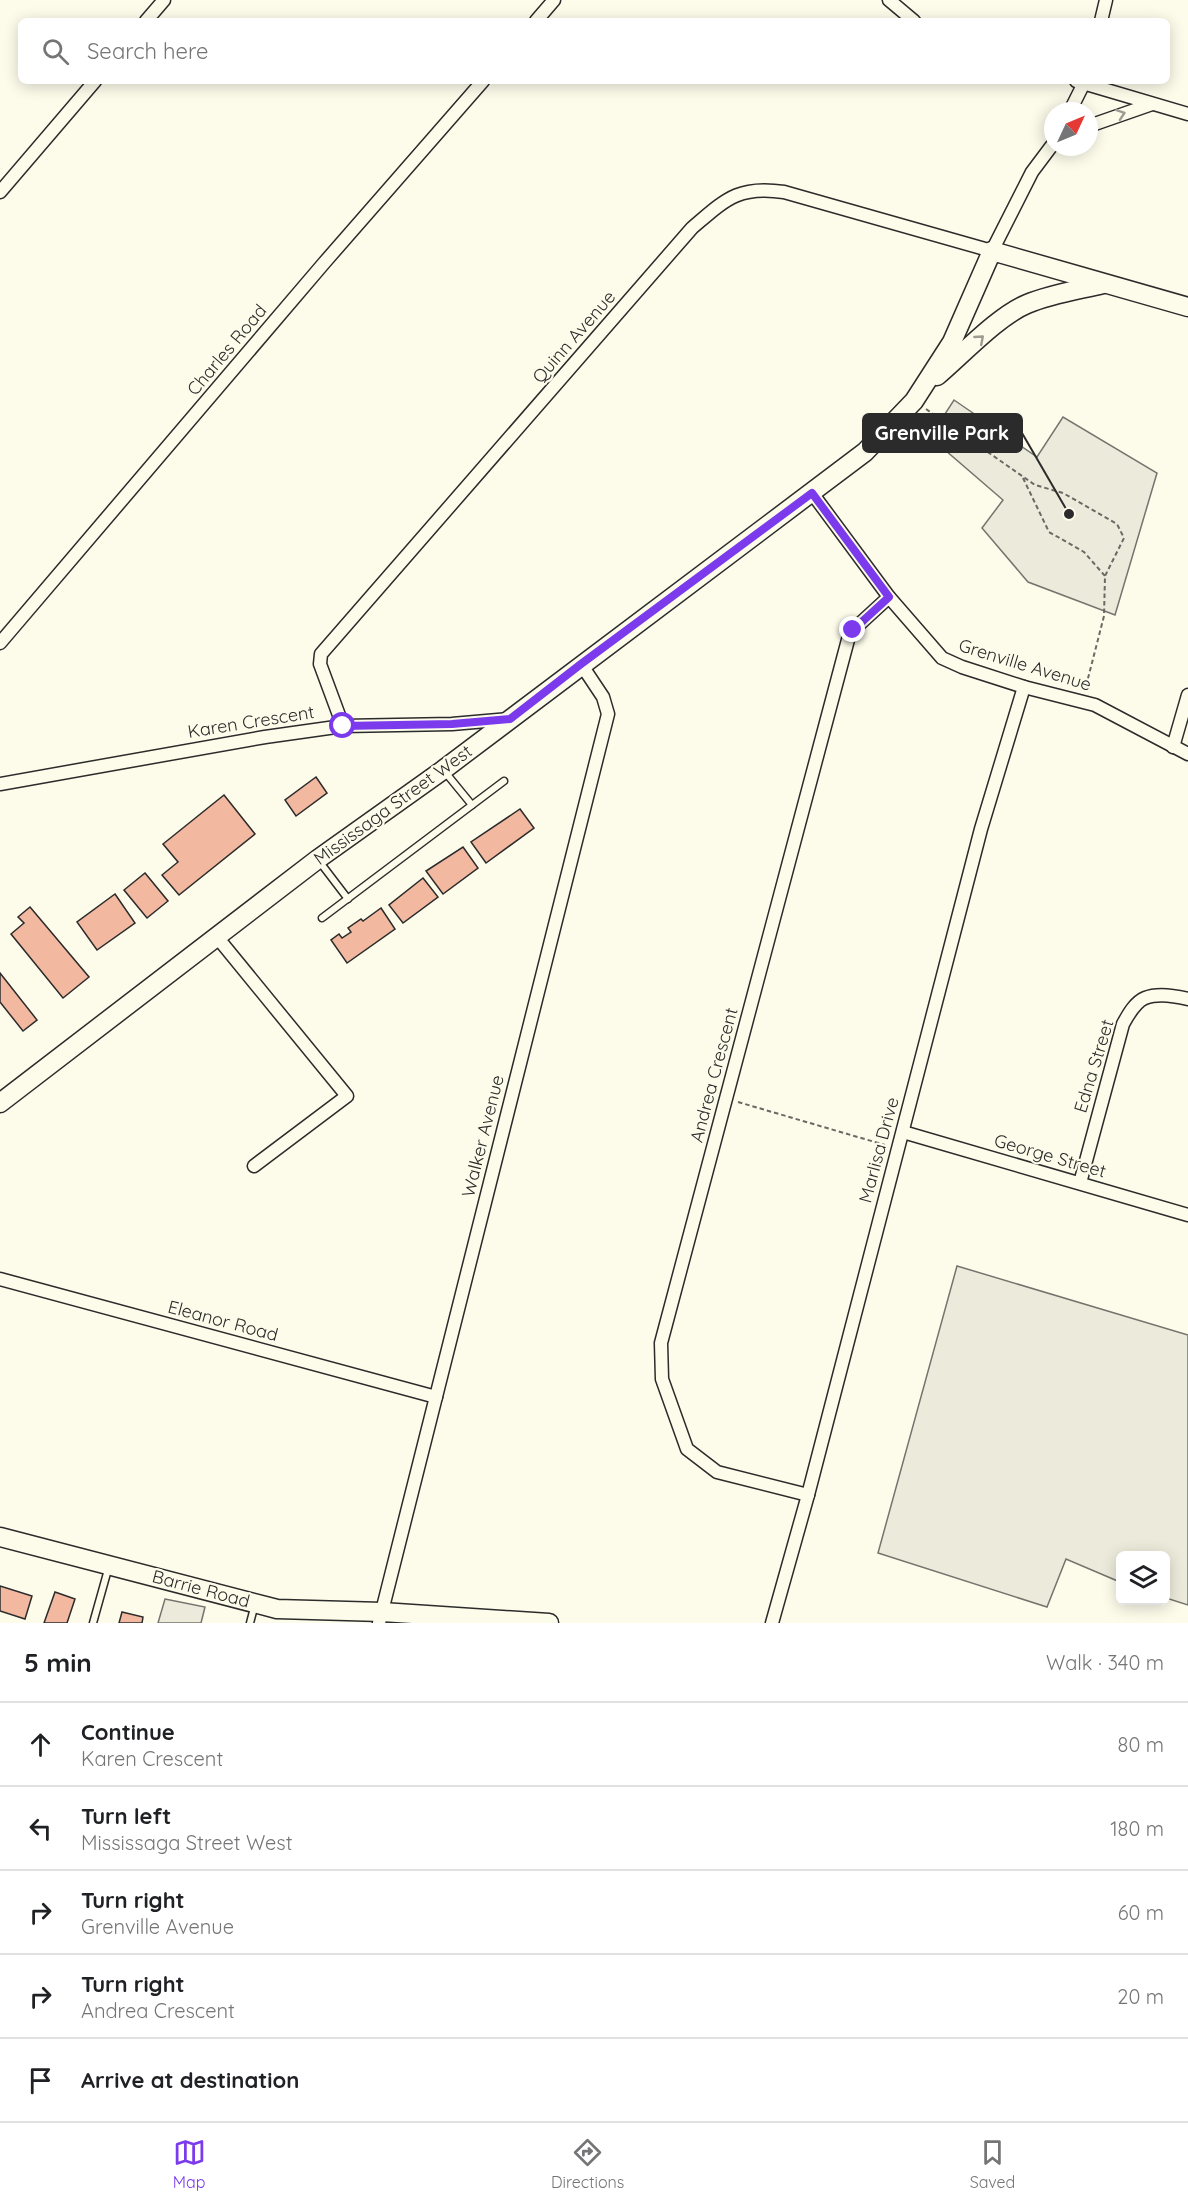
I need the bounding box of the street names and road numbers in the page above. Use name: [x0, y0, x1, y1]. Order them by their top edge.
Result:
street label: Quinn Avenue: [527, 286, 620, 388]
street label: Charles Road: [182, 299, 271, 400]
street label: Grenville Avenue: [956, 633, 1094, 696]
street label: Karen Crescent: [186, 700, 316, 743]
street label: Mississaga Street West: [309, 739, 476, 870]
street label: Andrea Crescent: [684, 1005, 743, 1145]
street label: Edna Street: [1068, 1016, 1119, 1115]
street label: Walker Avenue: [456, 1072, 509, 1199]
street label: Marlisa Drive: [853, 1095, 904, 1205]
street label: George Street: [992, 1129, 1109, 1182]
street label: Eleanor Road: [166, 1295, 281, 1346]
street label: Barrie Road: [150, 1564, 252, 1613]

